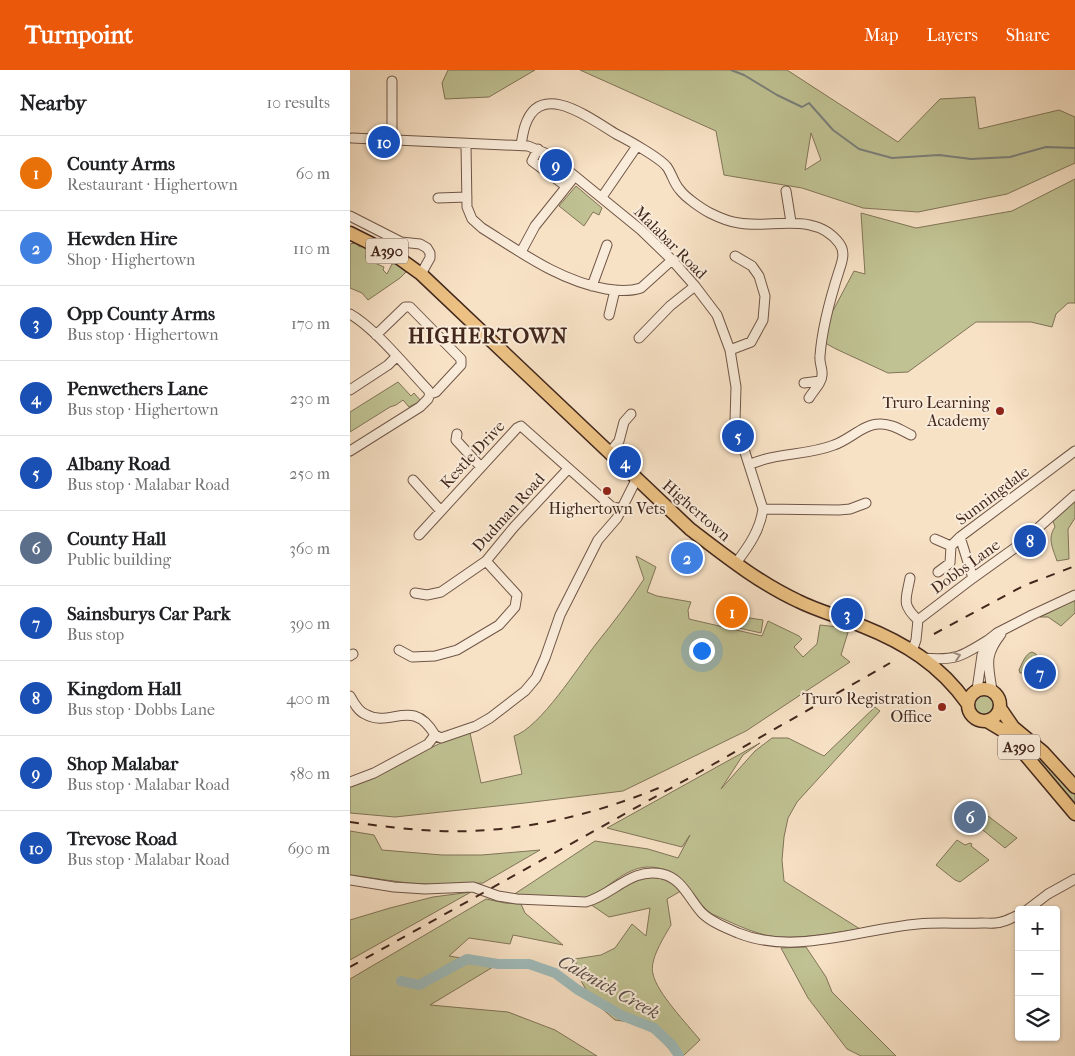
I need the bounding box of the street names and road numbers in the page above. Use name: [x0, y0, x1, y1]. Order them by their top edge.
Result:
street label: Malabar Road: [630, 202, 711, 283]
road number: A390: [366, 238, 408, 264]
street label: Kestle Drive: [436, 416, 509, 492]
street label: Sunningdale: [952, 462, 1033, 529]
street label: Dudman Road: [468, 469, 549, 555]
street label: Highertown: [659, 476, 735, 546]
street label: Dobbs Lane: [927, 535, 1004, 598]
road number: A390: [998, 734, 1040, 760]

